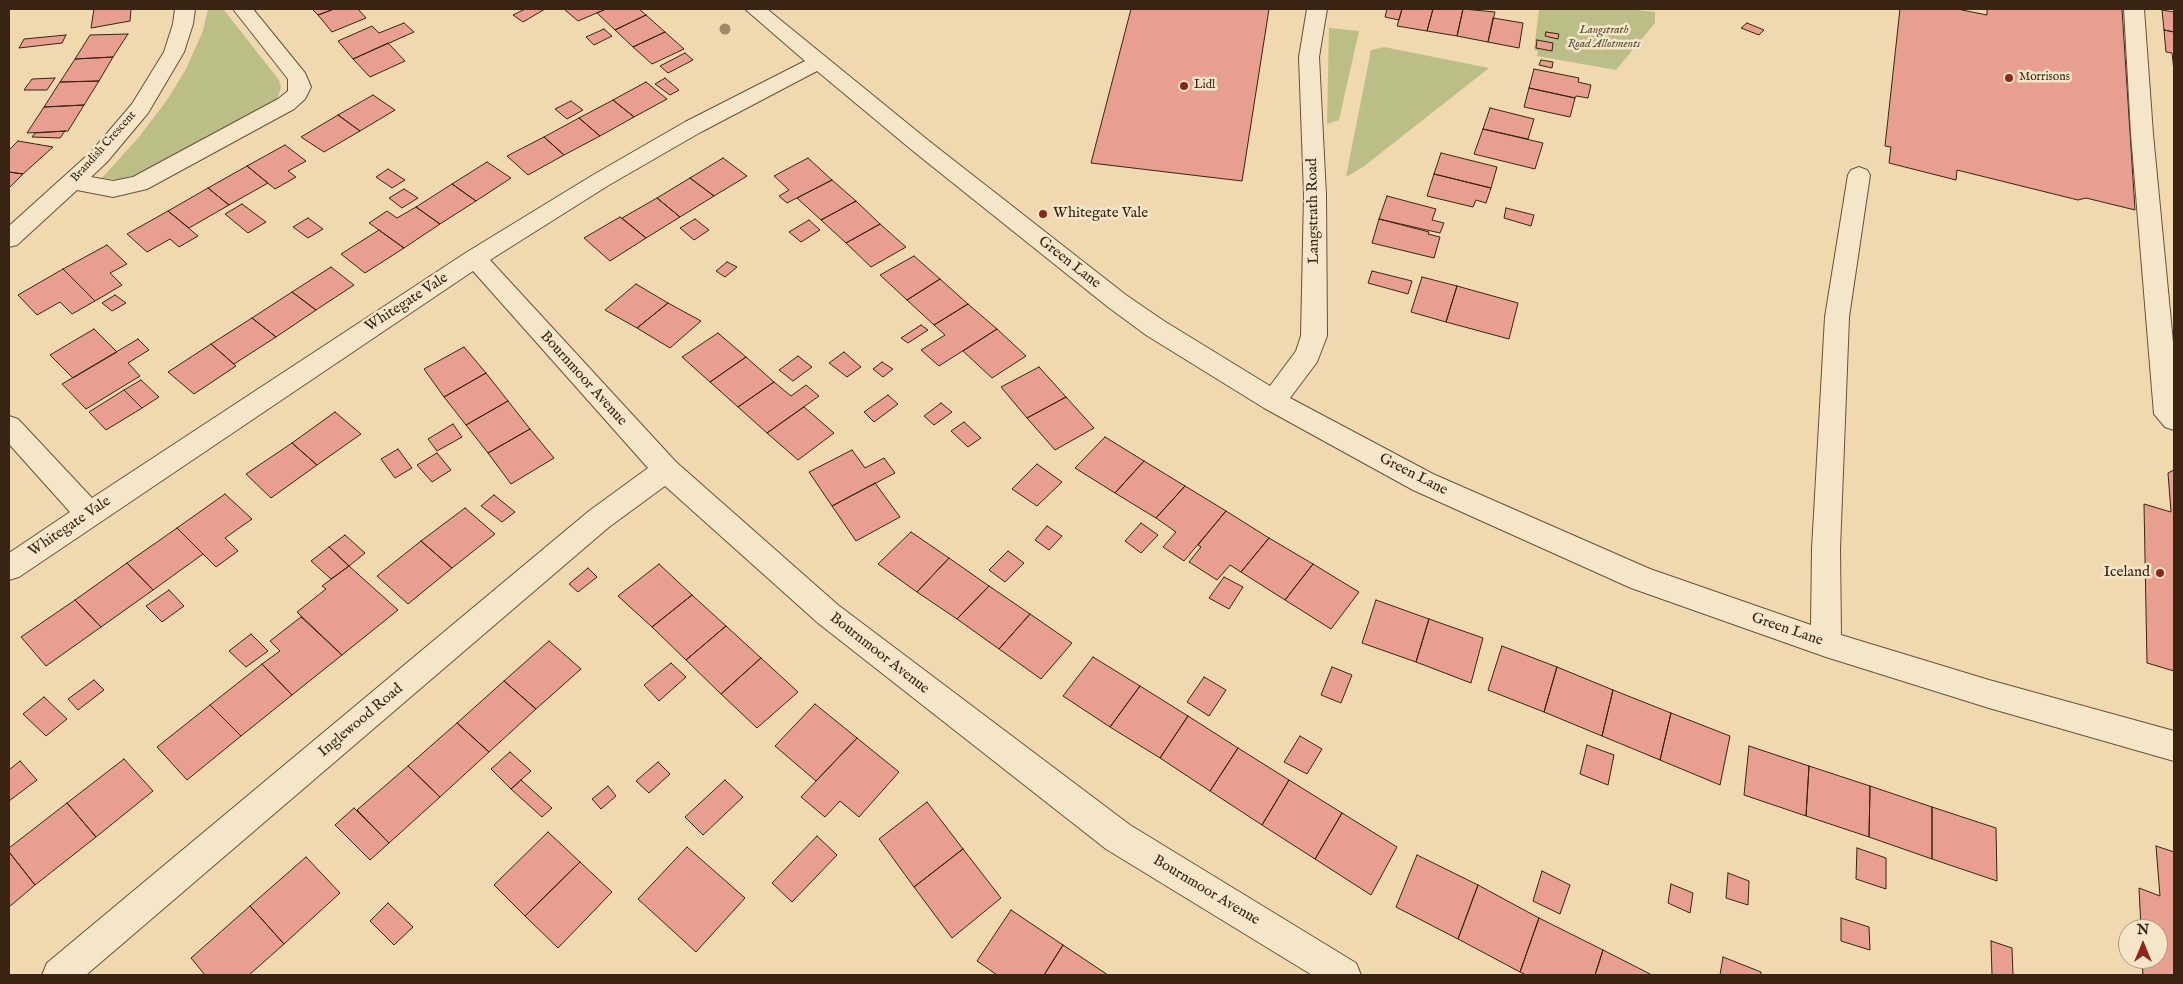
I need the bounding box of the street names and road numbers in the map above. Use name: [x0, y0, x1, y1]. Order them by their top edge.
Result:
street label: Brandish Crescent: [68, 109, 140, 185]
street label: Langstrath Road: [1304, 158, 1324, 264]
street label: Green Lane: [1034, 233, 1104, 293]
street label: Whitegate Vale: [362, 270, 452, 336]
street label: Bournmoor Avenue: [536, 328, 630, 430]
street label: Green Lane: [1376, 450, 1450, 500]
street label: Whitegate Vale: [26, 493, 114, 561]
street label: Green Lane: [1749, 609, 1825, 651]
street label: Bournmoor Avenue: [826, 610, 932, 698]
street label: Inglewood Road: [315, 680, 407, 762]
street label: Bournmoor Avenue: [1149, 852, 1263, 930]

